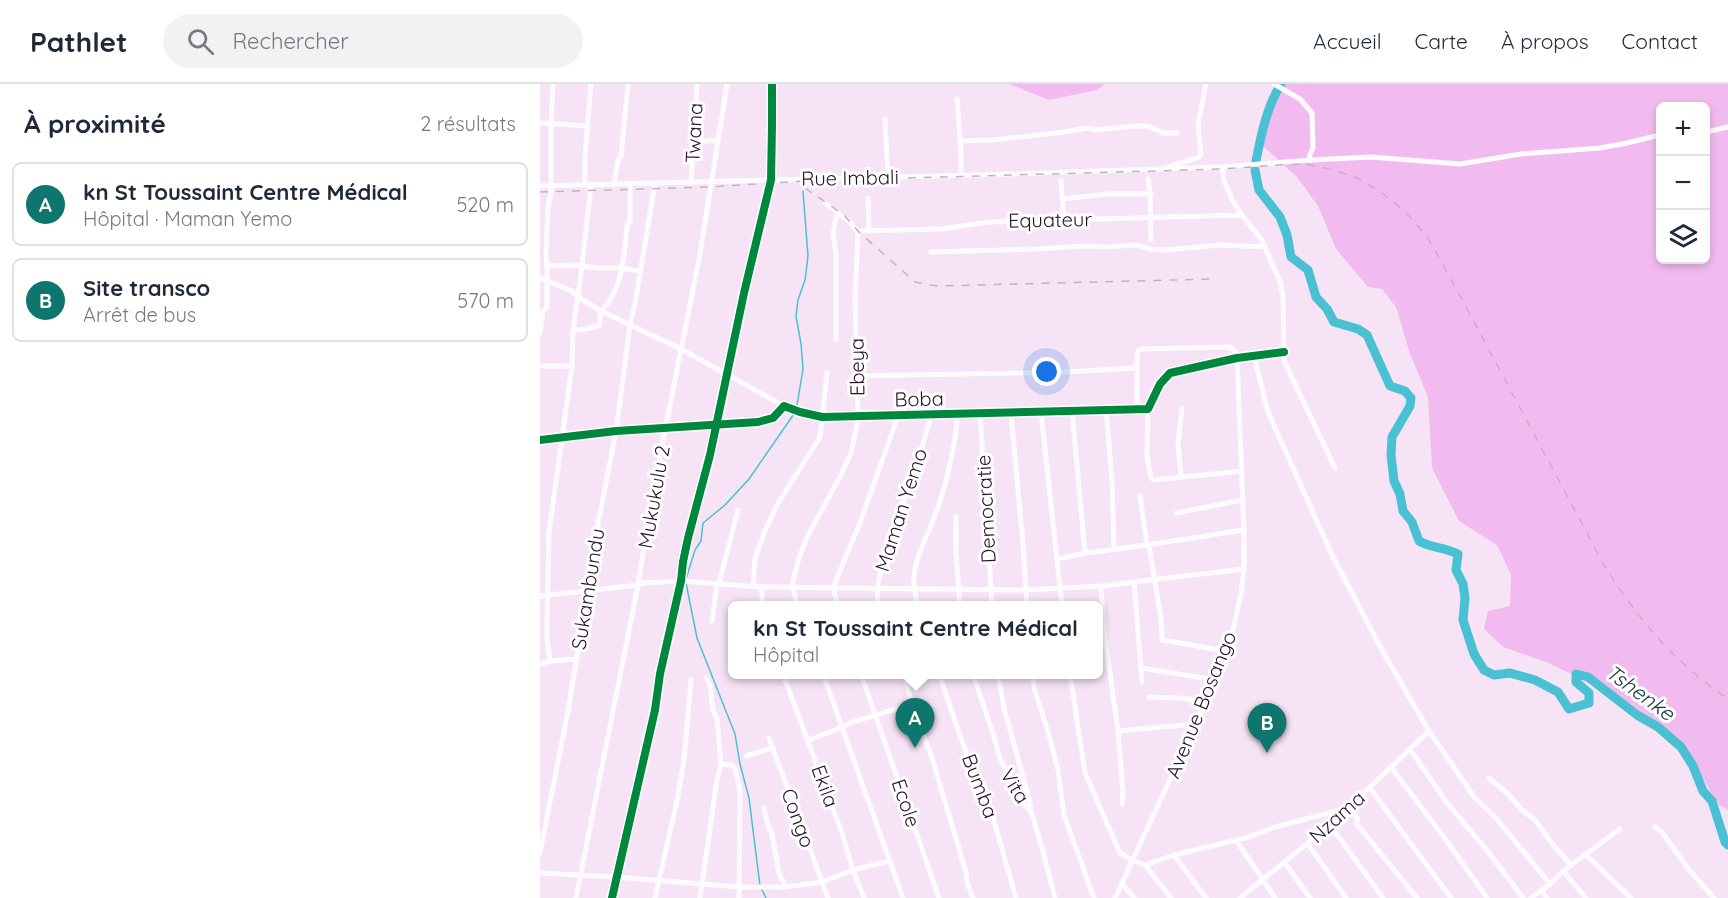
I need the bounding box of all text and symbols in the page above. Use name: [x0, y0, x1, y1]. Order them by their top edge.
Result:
search box: [163, 14, 583, 68]
text: Pathlet: [30, 24, 127, 59]
icon: search: [184, 25, 217, 58]
text: Rechercher: [232, 27, 349, 55]
text: Accueil: [1313, 28, 1382, 54]
text: Carte: [1415, 28, 1468, 54]
text: À propos: [1501, 28, 1589, 54]
text: Contact: [1622, 28, 1698, 54]
street label: Twana: [679, 102, 708, 164]
map controls: [1656, 102, 1710, 264]
button: +: [1656, 102, 1710, 156]
text: À proximité: [24, 107, 166, 140]
text: 2 résultats: [420, 111, 516, 136]
button: −: [1656, 156, 1710, 210]
street label: Rue Imbali: [801, 164, 899, 191]
text: kn St Toussaint Centre Médical: [83, 178, 408, 206]
text: A: [39, 192, 52, 217]
text: 520 m: [456, 192, 514, 217]
text: Hôpital · Maman Yemo: [83, 206, 292, 231]
street label: Equateur: [1008, 206, 1092, 233]
button: layers: [1656, 210, 1710, 264]
text: Site transco: [83, 274, 210, 302]
text: B: [39, 288, 52, 313]
text: 570 m: [457, 288, 514, 313]
text: Arrêt de bus: [83, 302, 196, 327]
street label: Ebeya: [843, 338, 870, 396]
your location: [1032, 357, 1061, 386]
street label: Boba: [894, 386, 944, 411]
street label: Mukukulu 2: [632, 443, 675, 550]
street label: Maman Yemo: [869, 445, 932, 575]
street label: Democratie: [970, 454, 1001, 564]
street label: Sukambundu: [566, 526, 609, 651]
popup: [728, 601, 1103, 679]
text: kn St Toussaint Centre Médical: [753, 614, 1078, 642]
street label: Avenue Bosango: [1160, 628, 1241, 782]
text: Hôpital: [753, 642, 819, 667]
water label: Tshenke: [1601, 659, 1681, 727]
pin: A: [896, 698, 934, 748]
pin: B: [1248, 704, 1286, 753]
street label: Bumba: [957, 750, 1004, 822]
street label: Ekila: [806, 761, 845, 810]
street label: Vita: [995, 764, 1036, 808]
street label: Ecole: [887, 775, 926, 830]
street label: Congo: [776, 785, 821, 851]
street label: Nzama: [1304, 785, 1370, 848]

